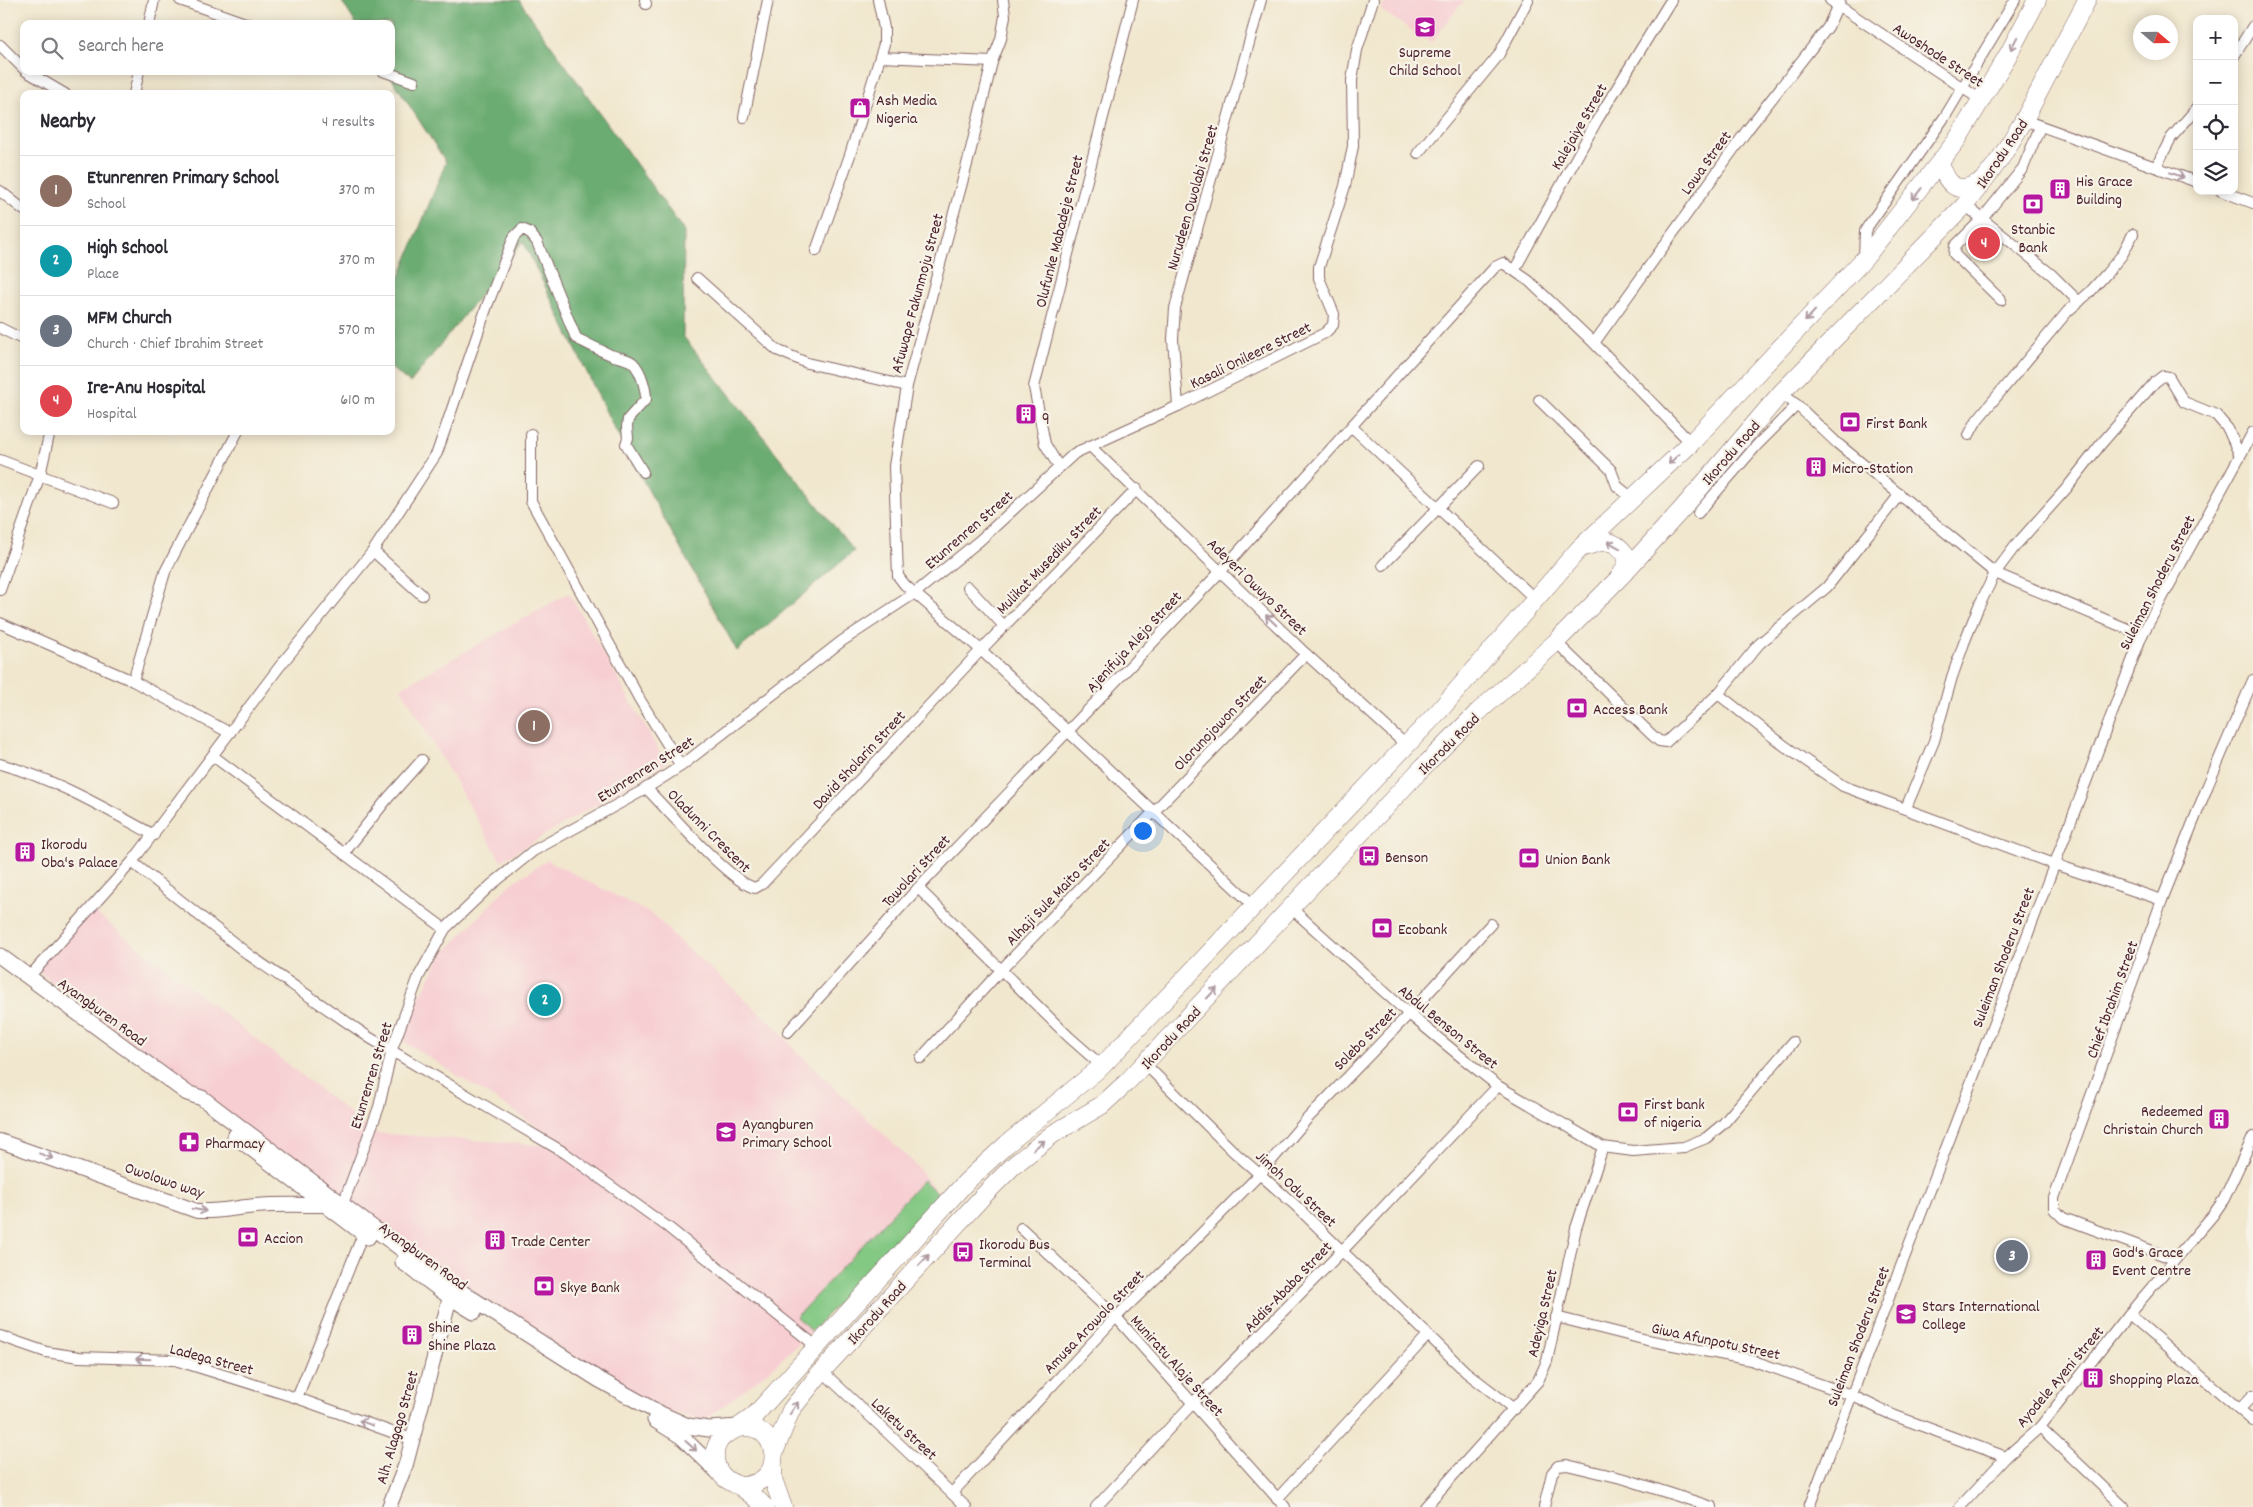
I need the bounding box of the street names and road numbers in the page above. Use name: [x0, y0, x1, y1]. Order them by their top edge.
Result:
street label: Awoshode Street: [1888, 18, 1988, 94]
street label: Kalejaiye Street: [1546, 80, 1614, 175]
street label: Ikorodu Road: [1971, 115, 2035, 194]
street label: Nurudeen Owolabi Street: [1162, 122, 1225, 273]
street label: Lowa Street: [1676, 127, 1738, 200]
street label: Olufunke Mabadeje Street: [1030, 153, 1091, 310]
street label: Afuwape Fakunmoju Street: [886, 211, 951, 376]
street label: Kasali Onileere Street: [1187, 317, 1316, 396]
street label: Ikorodu Road: [1697, 416, 1767, 491]
street label: Etunrenren Street: [920, 486, 1019, 576]
street label: Mulikat Musediku Street: [992, 501, 1108, 620]
street label: Suleiman Shoderu Street: [2114, 512, 2202, 655]
street label: Adeyeri Owuyo Street: [1201, 534, 1312, 642]
street label: Ajenifuja Alejo Street: [1082, 587, 1188, 699]
street label: Olorunojowon Street: [1169, 670, 1273, 777]
street label: David Sholarin Street: [808, 706, 912, 815]
street label: Ikorodu Road: [1413, 708, 1486, 781]
street label: Etunrenren Street: [593, 731, 699, 809]
street label: Oladunni Crescent: [661, 785, 756, 879]
street label: Towolari Street: [877, 830, 957, 913]
street label: Alhaji Sule Maito Street: [1001, 834, 1116, 952]
street label: Suleiman Shoderu Street: [1967, 884, 2042, 1031]
street label: Chief Ibrahim Street: [2081, 938, 2145, 1062]
street label: Ayangburen Road: [52, 973, 151, 1053]
street label: Abdul Benson Street: [1392, 980, 1503, 1076]
street label: Ikorodu Road: [1136, 1002, 1207, 1076]
street label: Solebo Street: [1329, 1003, 1403, 1077]
street label: Etunrenren Street: [345, 1019, 400, 1132]
street label: Jimoh Odu Street: [1249, 1146, 1341, 1234]
street label: Owolowo way: [121, 1157, 208, 1206]
street label: Ayangburen Road: [373, 1217, 472, 1297]
street label: Addis-Ababa Street: [1239, 1237, 1338, 1339]
street label: Suleiman Shoderu Street: [1822, 1263, 1897, 1410]
street label: Amusa Arowolo Street: [1039, 1265, 1151, 1380]
street label: Adeyiga Street: [1522, 1267, 1565, 1360]
street label: Ikorodu Road: [843, 1276, 913, 1351]
street label: Muniratu Alaje Street: [1124, 1311, 1228, 1423]
street label: Giwa Afunpotu Street: [1649, 1318, 1782, 1367]
street label: Ayodele Ayeni Street: [2011, 1322, 2110, 1433]
street label: Ladega Street: [167, 1338, 256, 1383]
street label: Alh. Alagago Street: [371, 1368, 426, 1487]
street label: Laketu Street: [865, 1393, 942, 1467]

